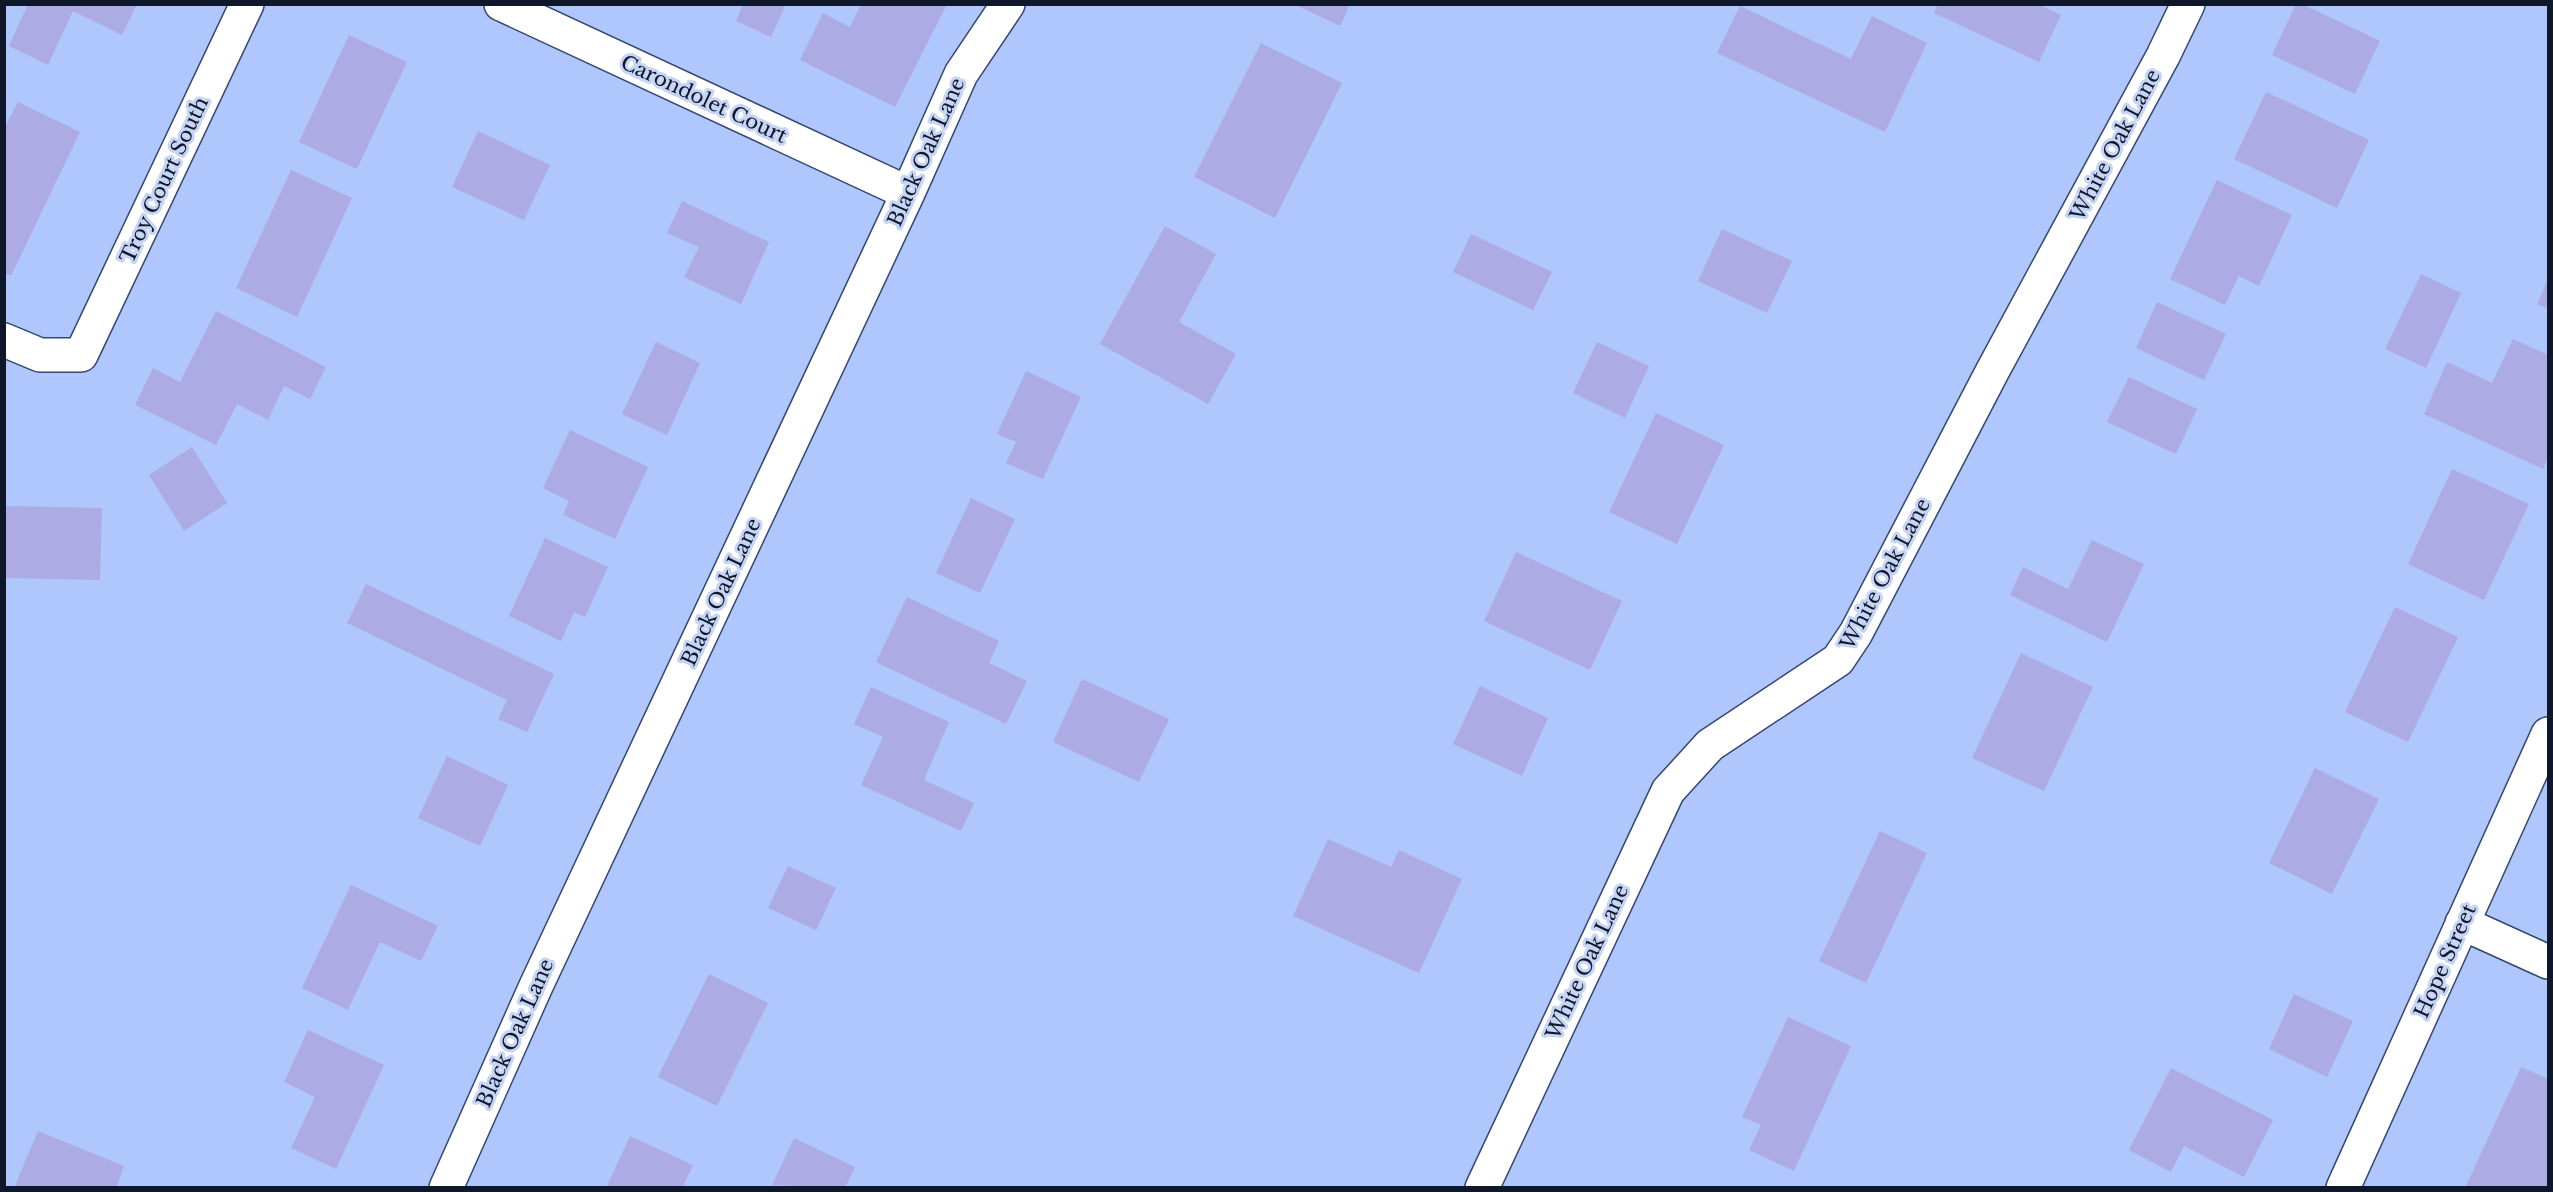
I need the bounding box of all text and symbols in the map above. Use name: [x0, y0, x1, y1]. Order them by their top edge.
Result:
street label: Carondolet Court: [617, 50, 791, 148]
street label: White Oak Lane: [2065, 65, 2165, 226]
street label: Black Oak Lane: [883, 74, 969, 230]
street label: Troy Court South: [115, 93, 213, 267]
street label: White Oak Lane: [1835, 494, 1935, 655]
street label: Black Oak Lane: [676, 514, 766, 670]
street label: White Oak Lane: [1540, 881, 1633, 1044]
street label: Hope Street: [2409, 900, 2481, 1022]
street label: Black Oak Lane: [472, 955, 558, 1111]

